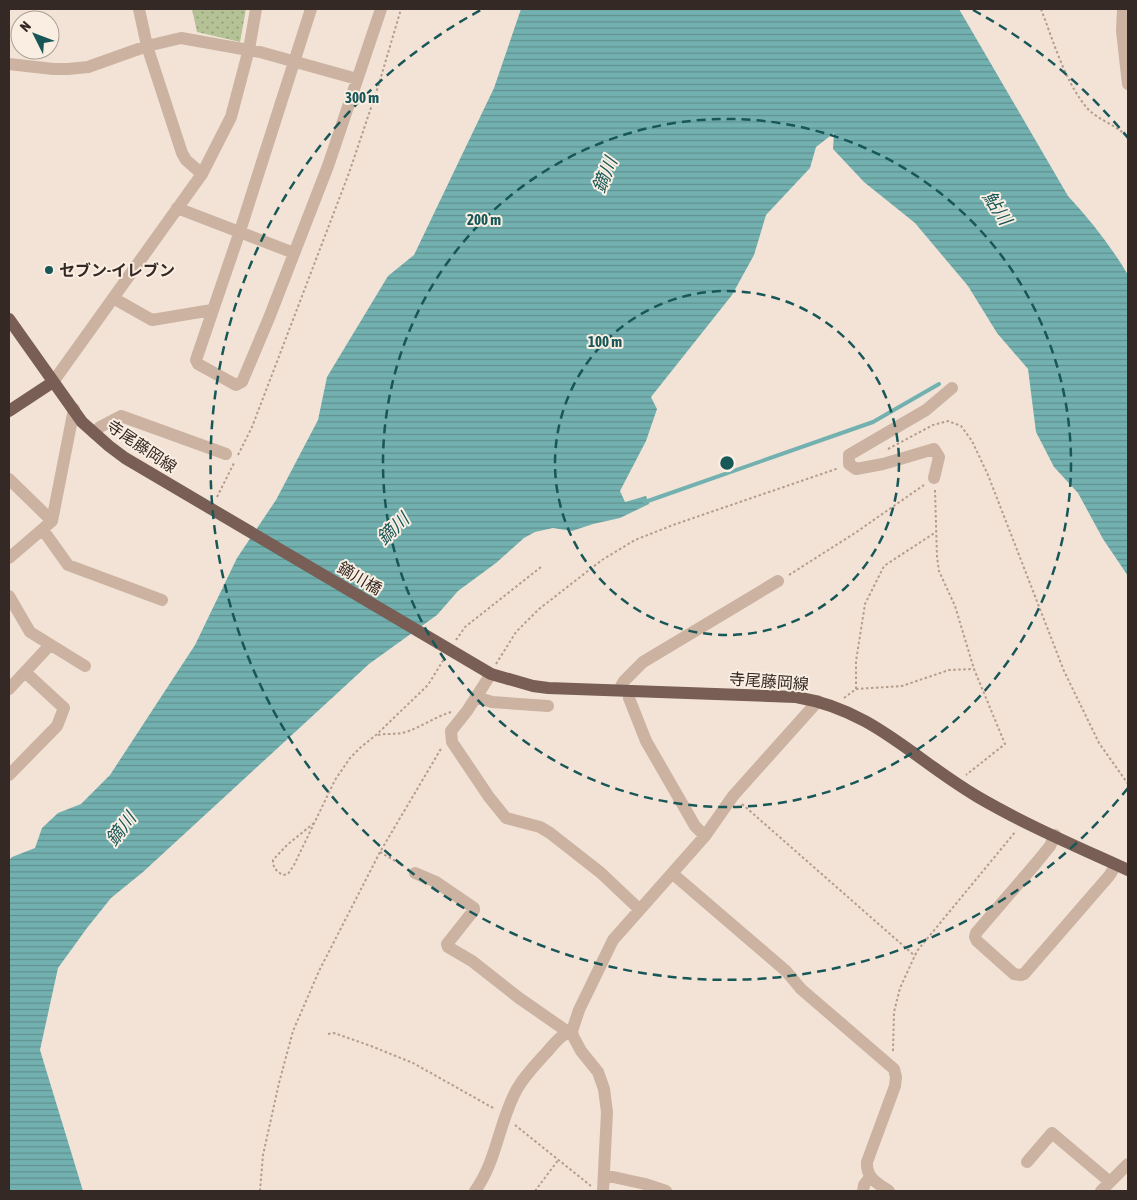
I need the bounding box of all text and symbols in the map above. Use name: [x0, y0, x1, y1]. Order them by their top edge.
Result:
north arrow: [10, 10, 60, 60]
text: N: [17, 18, 34, 35]
text: 300 m: [345, 89, 379, 106]
water label: 鏑川: [588, 152, 622, 195]
water label: 鮎川: [979, 187, 1017, 230]
text: 200 m: [467, 211, 501, 228]
place label: セブン-イレブン: [59, 261, 175, 279]
marker: セブン-イレブン: [43, 264, 55, 276]
text: 100 m: [588, 333, 622, 350]
street label: 寺尾藤岡線: [104, 416, 180, 476]
centre of rings: [718, 454, 736, 472]
water label: 鏑川: [372, 507, 414, 549]
street label: 鏑川橋: [335, 558, 385, 598]
street label: 寺尾藤岡線: [728, 669, 810, 693]
water label: 鏑川: [101, 806, 141, 849]

